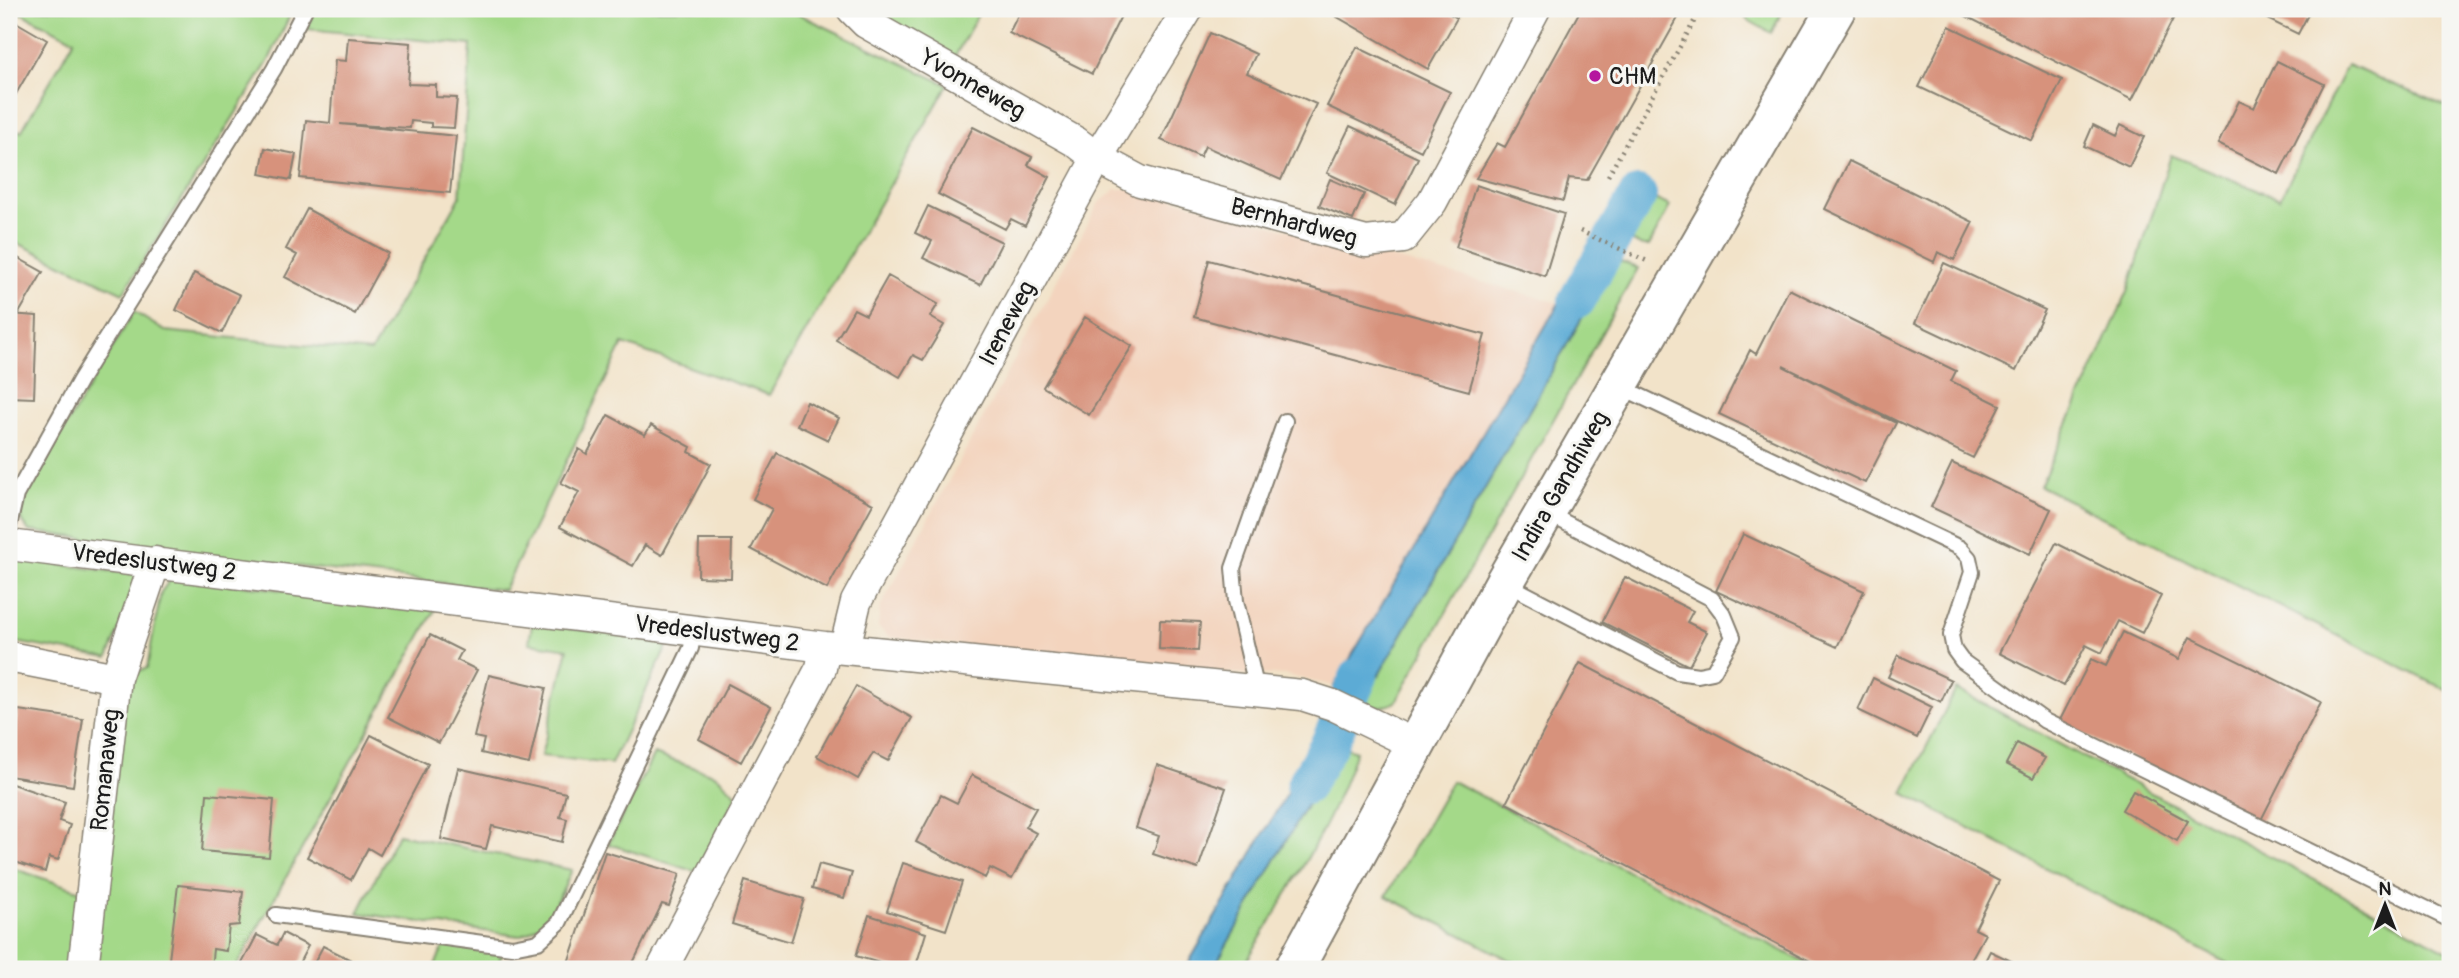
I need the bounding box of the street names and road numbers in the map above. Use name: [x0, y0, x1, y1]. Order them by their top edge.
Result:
street label: Yvonneweg: [914, 42, 1030, 126]
street label: Bernhardweg: [1227, 192, 1360, 253]
street label: Ireneweg: [973, 276, 1042, 371]
street label: Indira Gandhiweg: [1506, 406, 1615, 567]
street label: Vredeslustweg 2: [70, 538, 238, 587]
street label: Vredeslustweg 2: [633, 609, 801, 658]
street label: Romanaweg: [85, 708, 126, 833]

